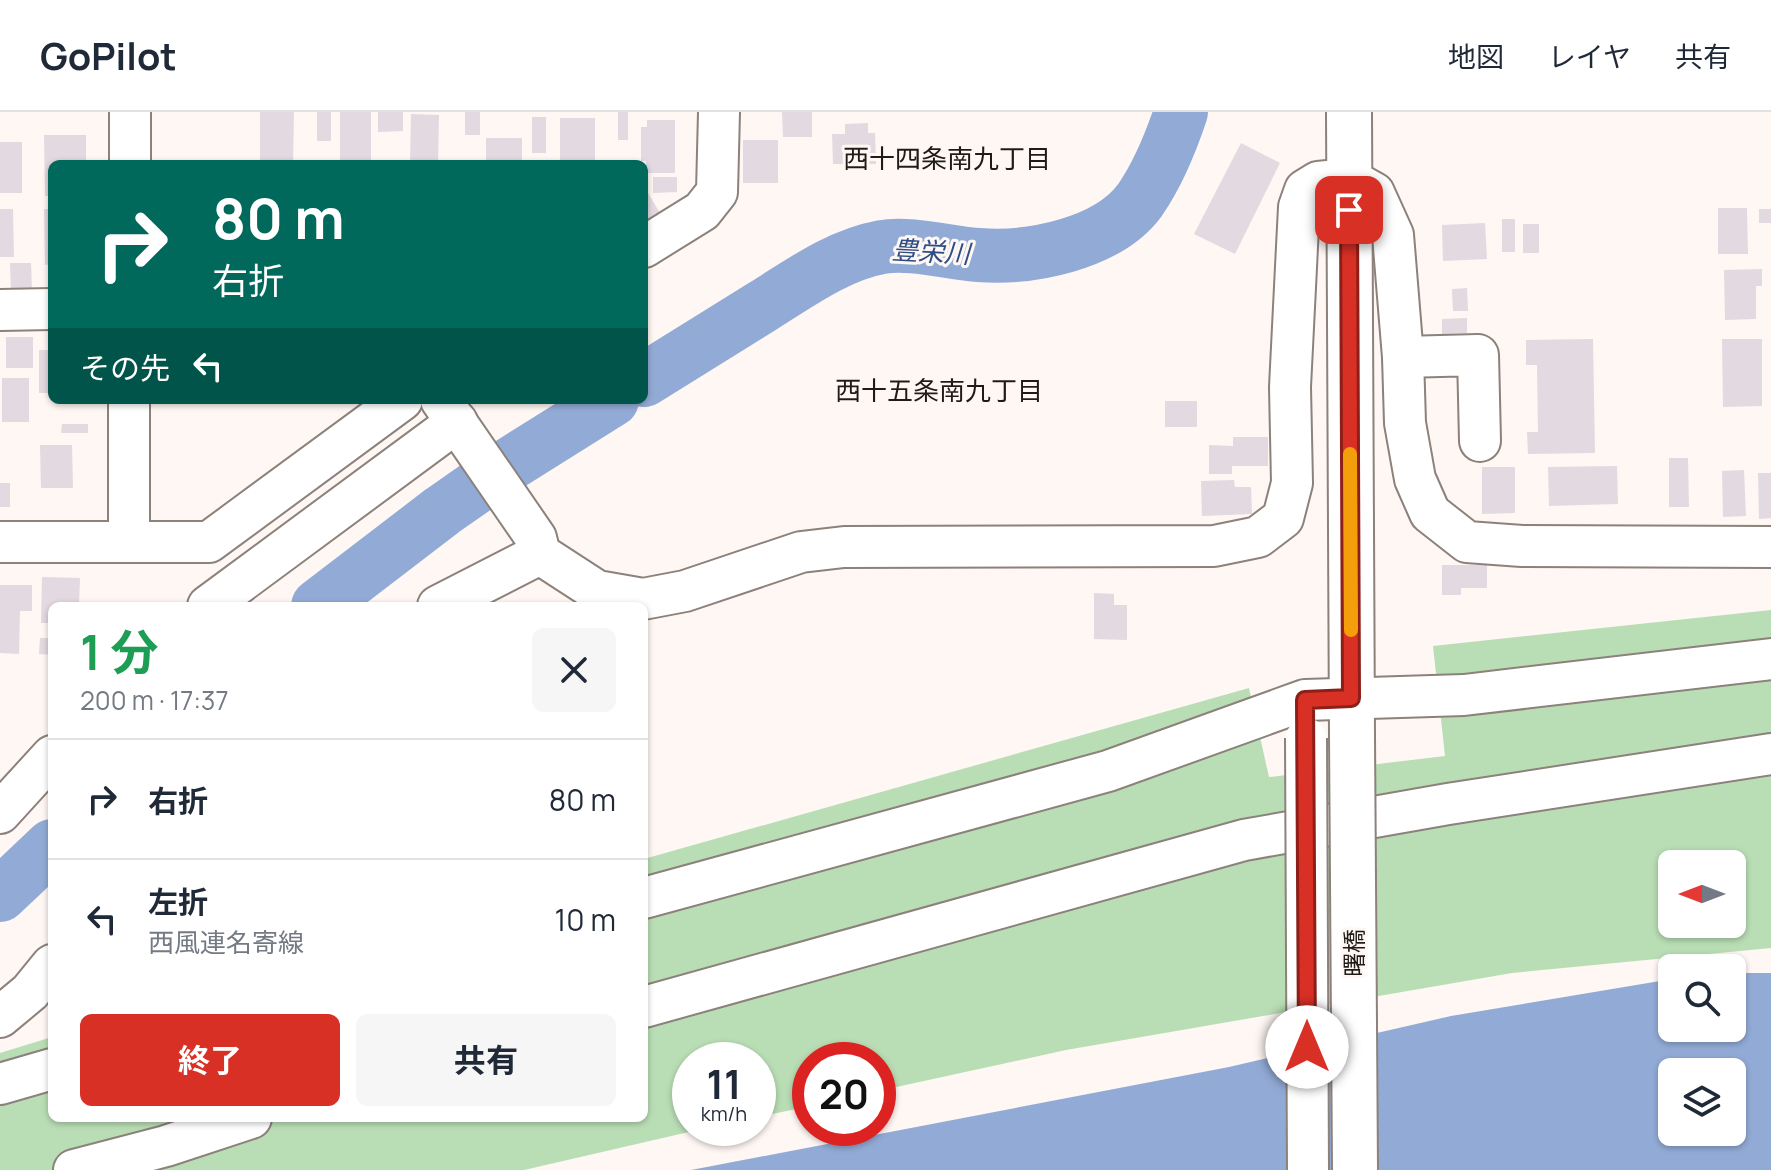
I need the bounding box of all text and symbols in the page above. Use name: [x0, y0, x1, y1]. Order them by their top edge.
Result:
text: GoPilot: [40, 29, 177, 81]
text: 地図: [1448, 37, 1504, 75]
text: レイヤ: [1548, 37, 1631, 75]
text: 共有: [1675, 37, 1731, 75]
district label: 西十四条南九丁目: [843, 140, 1051, 176]
pin: [1315, 176, 1383, 244]
text: 80 m: [212, 179, 345, 256]
icon: arrive: [1327, 188, 1371, 232]
icon: right: [80, 192, 184, 296]
water label: 豊栄川: [891, 231, 974, 271]
text: 右折: [212, 256, 284, 305]
icon: left: [186, 344, 230, 388]
text: その先: [80, 347, 170, 388]
district label: 西十五条南九丁目: [835, 372, 1043, 408]
text: 1 分: [80, 619, 159, 684]
button: close: [532, 628, 616, 712]
text: 200 m · 17:37: [80, 682, 228, 718]
icon: right: [80, 777, 124, 821]
text: 80 m: [549, 779, 616, 820]
text: 右折: [148, 780, 208, 821]
north arrow: [1658, 850, 1746, 938]
map controls: [1658, 850, 1746, 1146]
text: 左折: [148, 881, 208, 922]
icon: left: [80, 897, 124, 941]
text: 10 m: [555, 899, 616, 940]
text: 西風連名寄線: [148, 924, 304, 960]
street label: 曙橋: [1337, 929, 1370, 977]
button: search: [1658, 954, 1746, 1042]
position arrow: [1265, 1005, 1349, 1089]
button: 終了: [80, 1014, 340, 1106]
button: 共有: [356, 1014, 616, 1106]
speed limit sign: 20: [792, 1042, 896, 1146]
text: 11: [706, 1056, 742, 1111]
button: layers: [1658, 1058, 1746, 1146]
text: km/h: [701, 1100, 747, 1127]

